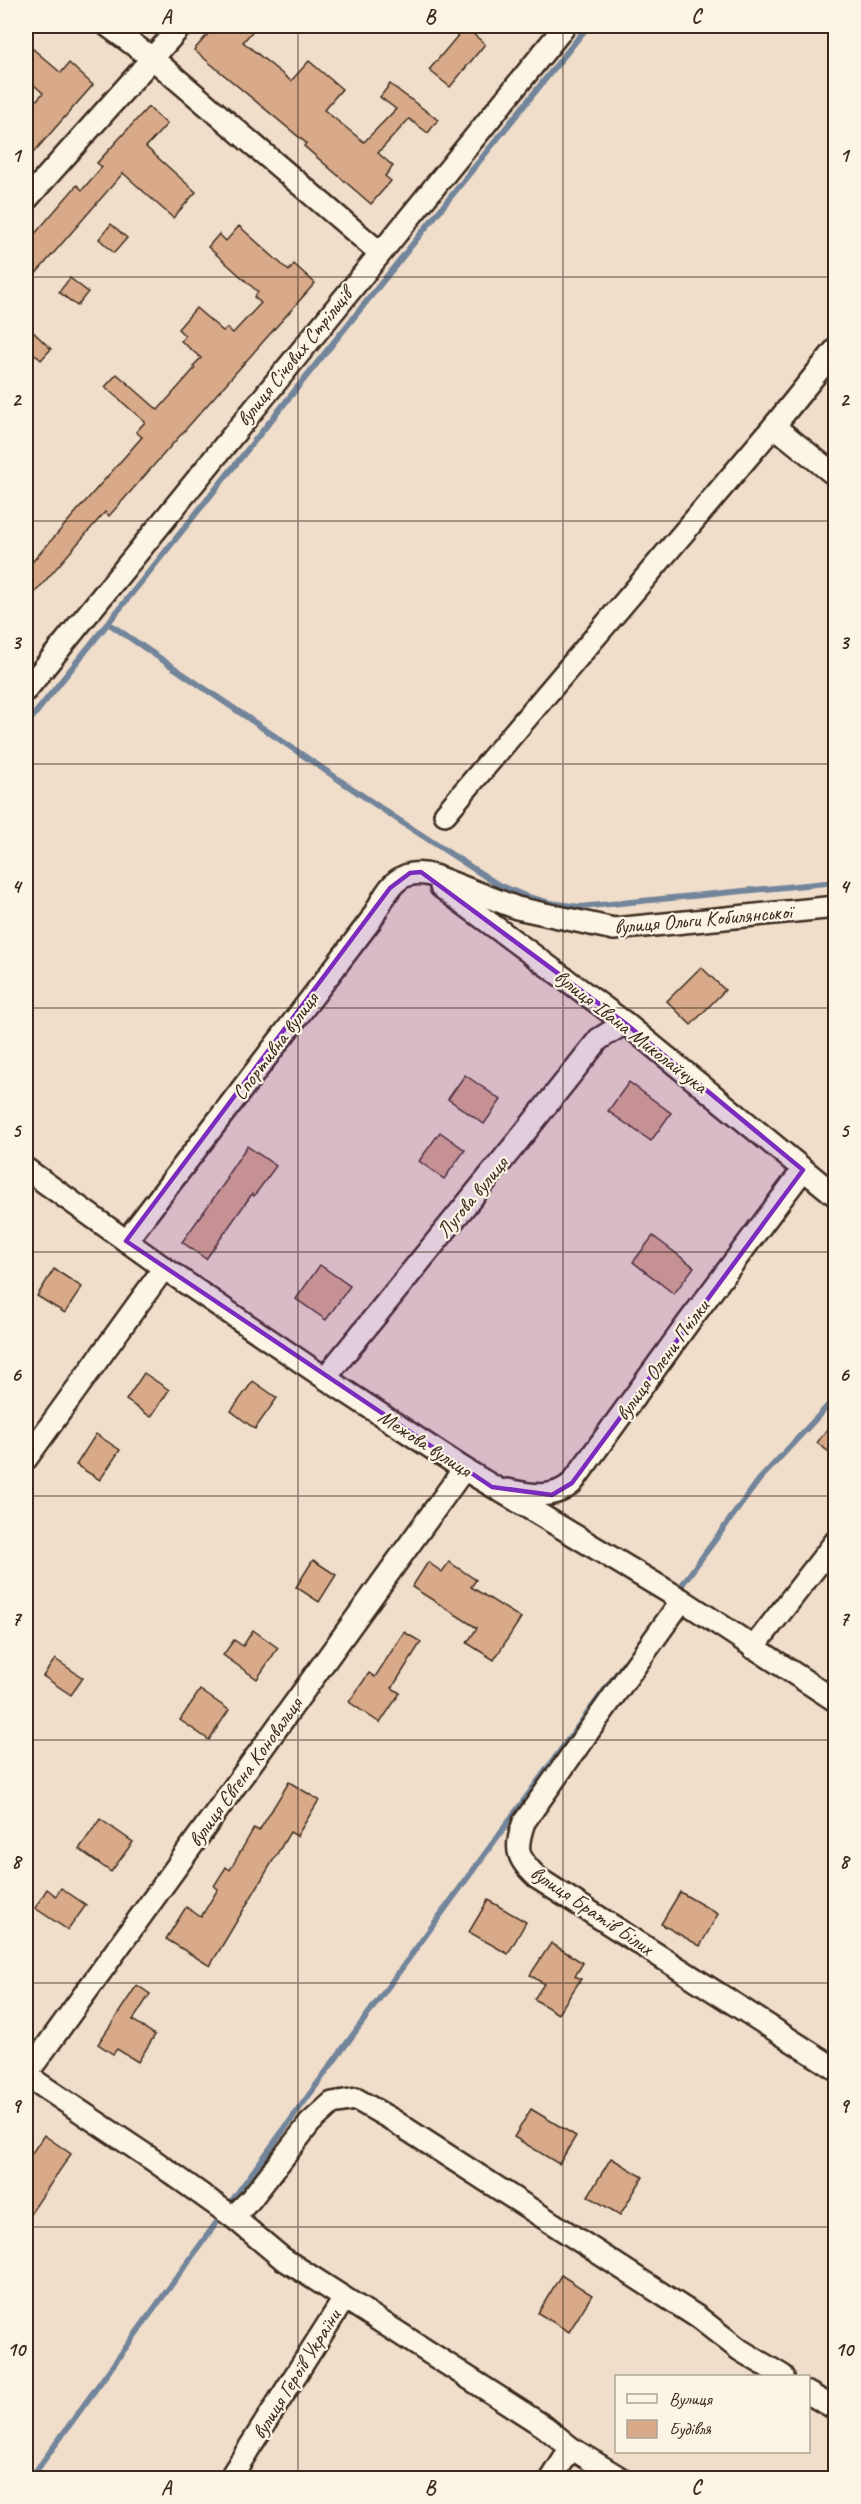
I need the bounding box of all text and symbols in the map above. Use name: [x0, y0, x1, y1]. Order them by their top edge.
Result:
text: A: [161, 4, 173, 29]
text: B: [425, 4, 437, 29]
text: C: [691, 4, 703, 29]
text: 1: [12, 143, 23, 168]
text: 1: [840, 143, 851, 168]
street label: вулиця Січових Стрільців: [230, 279, 361, 431]
text: 2: [12, 387, 23, 412]
text: 2: [840, 387, 851, 412]
text: 3: [12, 630, 23, 655]
text: 3: [840, 630, 851, 655]
text: 4: [12, 874, 24, 899]
text: 4: [840, 874, 852, 899]
street label: вулиця Ольги Кобилянської: [613, 898, 797, 940]
street label: вулиця Івана Миколайчука: [549, 963, 714, 1100]
street label: Спортивна вулиця: [226, 985, 325, 1105]
text: 5: [12, 1118, 23, 1143]
text: 5: [840, 1118, 851, 1143]
street label: Лугова вулиця: [430, 1150, 515, 1243]
street label: вулиця Олени Пчілки: [609, 1293, 715, 1426]
text: 6: [11, 1362, 22, 1387]
text: 6: [839, 1362, 850, 1387]
street label: Межова вулиця: [374, 1403, 478, 1484]
text: 7: [12, 1606, 23, 1631]
text: 7: [840, 1606, 851, 1631]
street label: вулиця Євгена Коновальця: [182, 1691, 309, 1852]
text: 8: [12, 1849, 24, 1874]
text: 8: [840, 1849, 852, 1874]
street label: вулиця Братів Білих: [526, 1859, 660, 1962]
text: 9: [12, 2093, 23, 2118]
text: 9: [840, 2093, 851, 2118]
street label: вулиця Героїв України: [246, 2303, 347, 2444]
text: 10: [7, 2337, 27, 2362]
text: 10: [835, 2337, 855, 2362]
legend: [615, 2375, 810, 2453]
text: Вулиця: [669, 2388, 713, 2410]
text: Будівля: [669, 2418, 712, 2440]
text: A: [161, 2475, 173, 2500]
text: B: [425, 2475, 437, 2500]
text: C: [691, 2475, 703, 2500]

